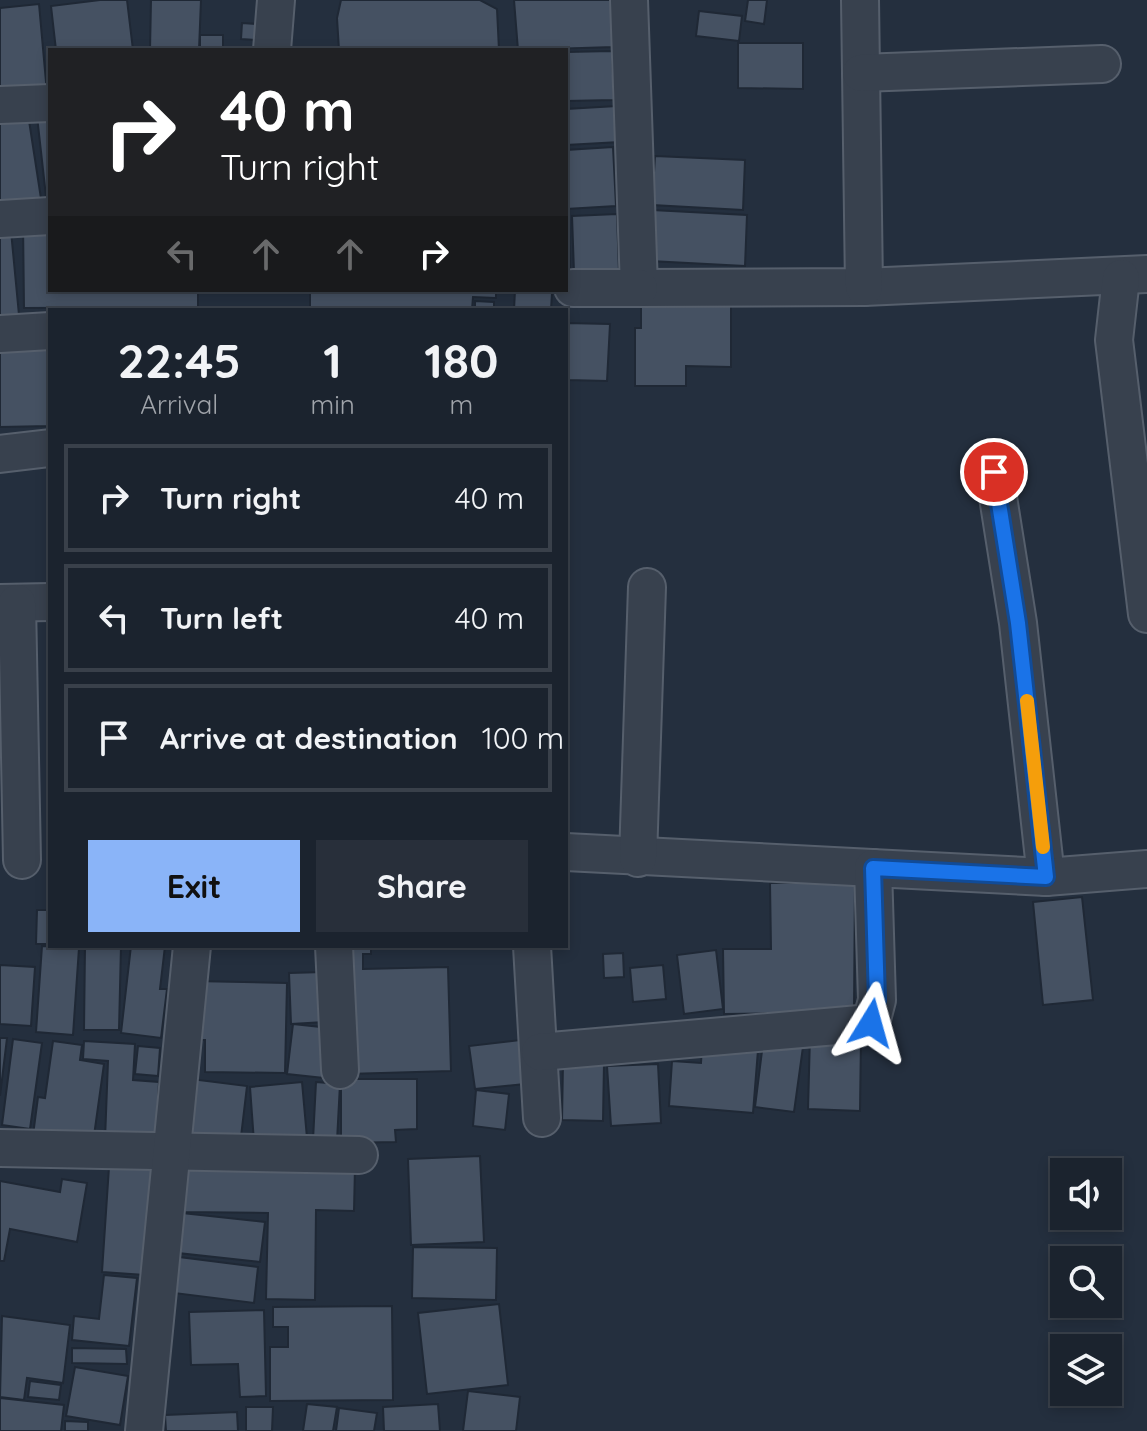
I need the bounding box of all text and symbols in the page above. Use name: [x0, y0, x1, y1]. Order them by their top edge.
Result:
text: 40 m: [220, 75, 355, 145]
icon: right: [88, 80, 192, 184]
text: Turn right: [220, 144, 379, 189]
icon: left: [160, 232, 204, 276]
icon: ahead: [244, 232, 288, 276]
icon: ahead: [328, 232, 372, 276]
icon: right: [412, 232, 456, 276]
text: 22:45: [117, 330, 241, 390]
text: 1: [323, 330, 342, 390]
text: 180: [424, 330, 499, 390]
text: Arrival: [140, 388, 218, 421]
text: min: [310, 388, 355, 421]
text: m: [450, 388, 473, 421]
pin: [960, 438, 1028, 506]
icon: arrive: [972, 450, 1016, 494]
icon: right: [92, 476, 136, 520]
text: Turn right: [160, 479, 301, 517]
text: 40 m: [455, 479, 524, 517]
icon: left: [92, 596, 136, 640]
text: Turn left: [160, 599, 283, 637]
text: 40 m: [455, 599, 524, 637]
icon: arrive: [92, 716, 136, 760]
text: Arrive at destination: [160, 719, 458, 757]
text: 100 m: [482, 719, 564, 757]
button: Exit: [88, 840, 300, 932]
button: Share: [316, 840, 528, 932]
position arrow: [829, 981, 913, 1065]
map controls: [1050, 1158, 1122, 1406]
button: sound: [1050, 1158, 1122, 1230]
button: search: [1050, 1246, 1122, 1318]
button: layers: [1050, 1334, 1122, 1406]

